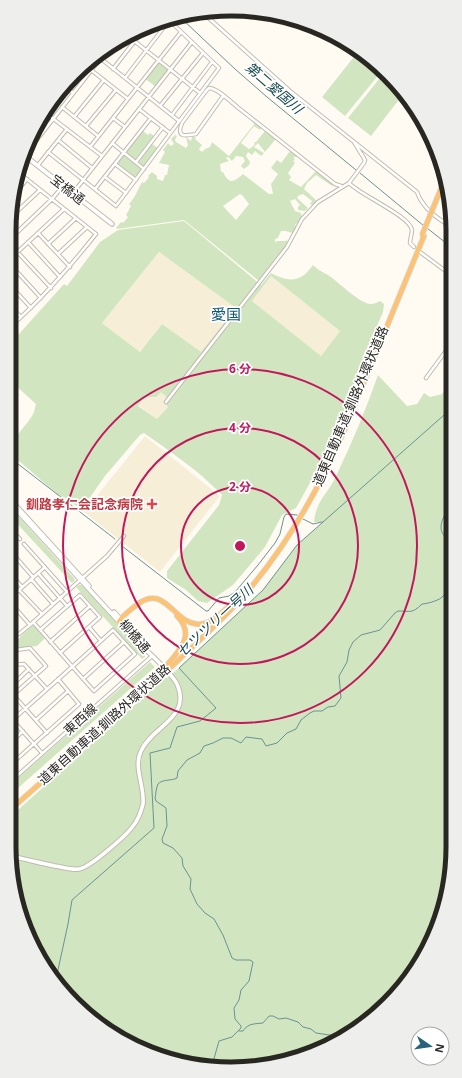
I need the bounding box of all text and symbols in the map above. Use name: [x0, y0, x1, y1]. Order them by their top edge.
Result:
water label: 第二愛国川: [242, 57, 308, 119]
street label: 宝橋通: [47, 170, 89, 208]
district label: 愛国: [211, 304, 241, 324]
street label: 道東自動車道;釧路外環状道路: [308, 323, 392, 489]
text: 6 分: [229, 360, 251, 377]
text: 4 分: [229, 419, 251, 436]
text: 2 分: [229, 478, 251, 495]
place label: 釧路孝仁会記念病院: [26, 495, 143, 513]
marker: 釧路孝仁会記念病院: [146, 498, 158, 510]
centre of rings: [233, 539, 247, 553]
water label: セツツリ一号川: [172, 579, 258, 661]
street label: 柳橋通: [115, 615, 155, 657]
street label: 道東自動車道;釧路外環状道路: [34, 660, 174, 788]
street label: 東西線: [59, 699, 101, 739]
north arrow: [410, 1026, 450, 1066]
text: N: [432, 1042, 449, 1054]

